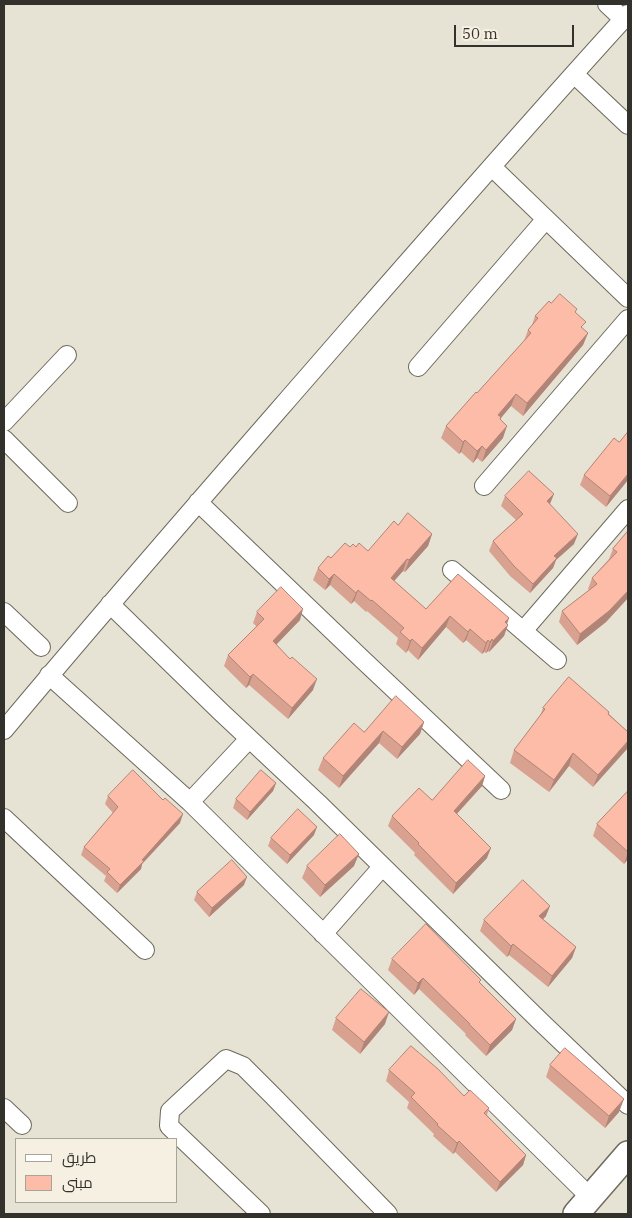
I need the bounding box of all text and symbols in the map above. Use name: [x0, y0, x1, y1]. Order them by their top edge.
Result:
scale bar: [457, 15, 577, 47]
text: 50 m: [462, 24, 498, 43]
legend: [15, 1138, 178, 1203]
text: طريق: [62, 1148, 96, 1167]
text: مبنى: [62, 1173, 93, 1192]

